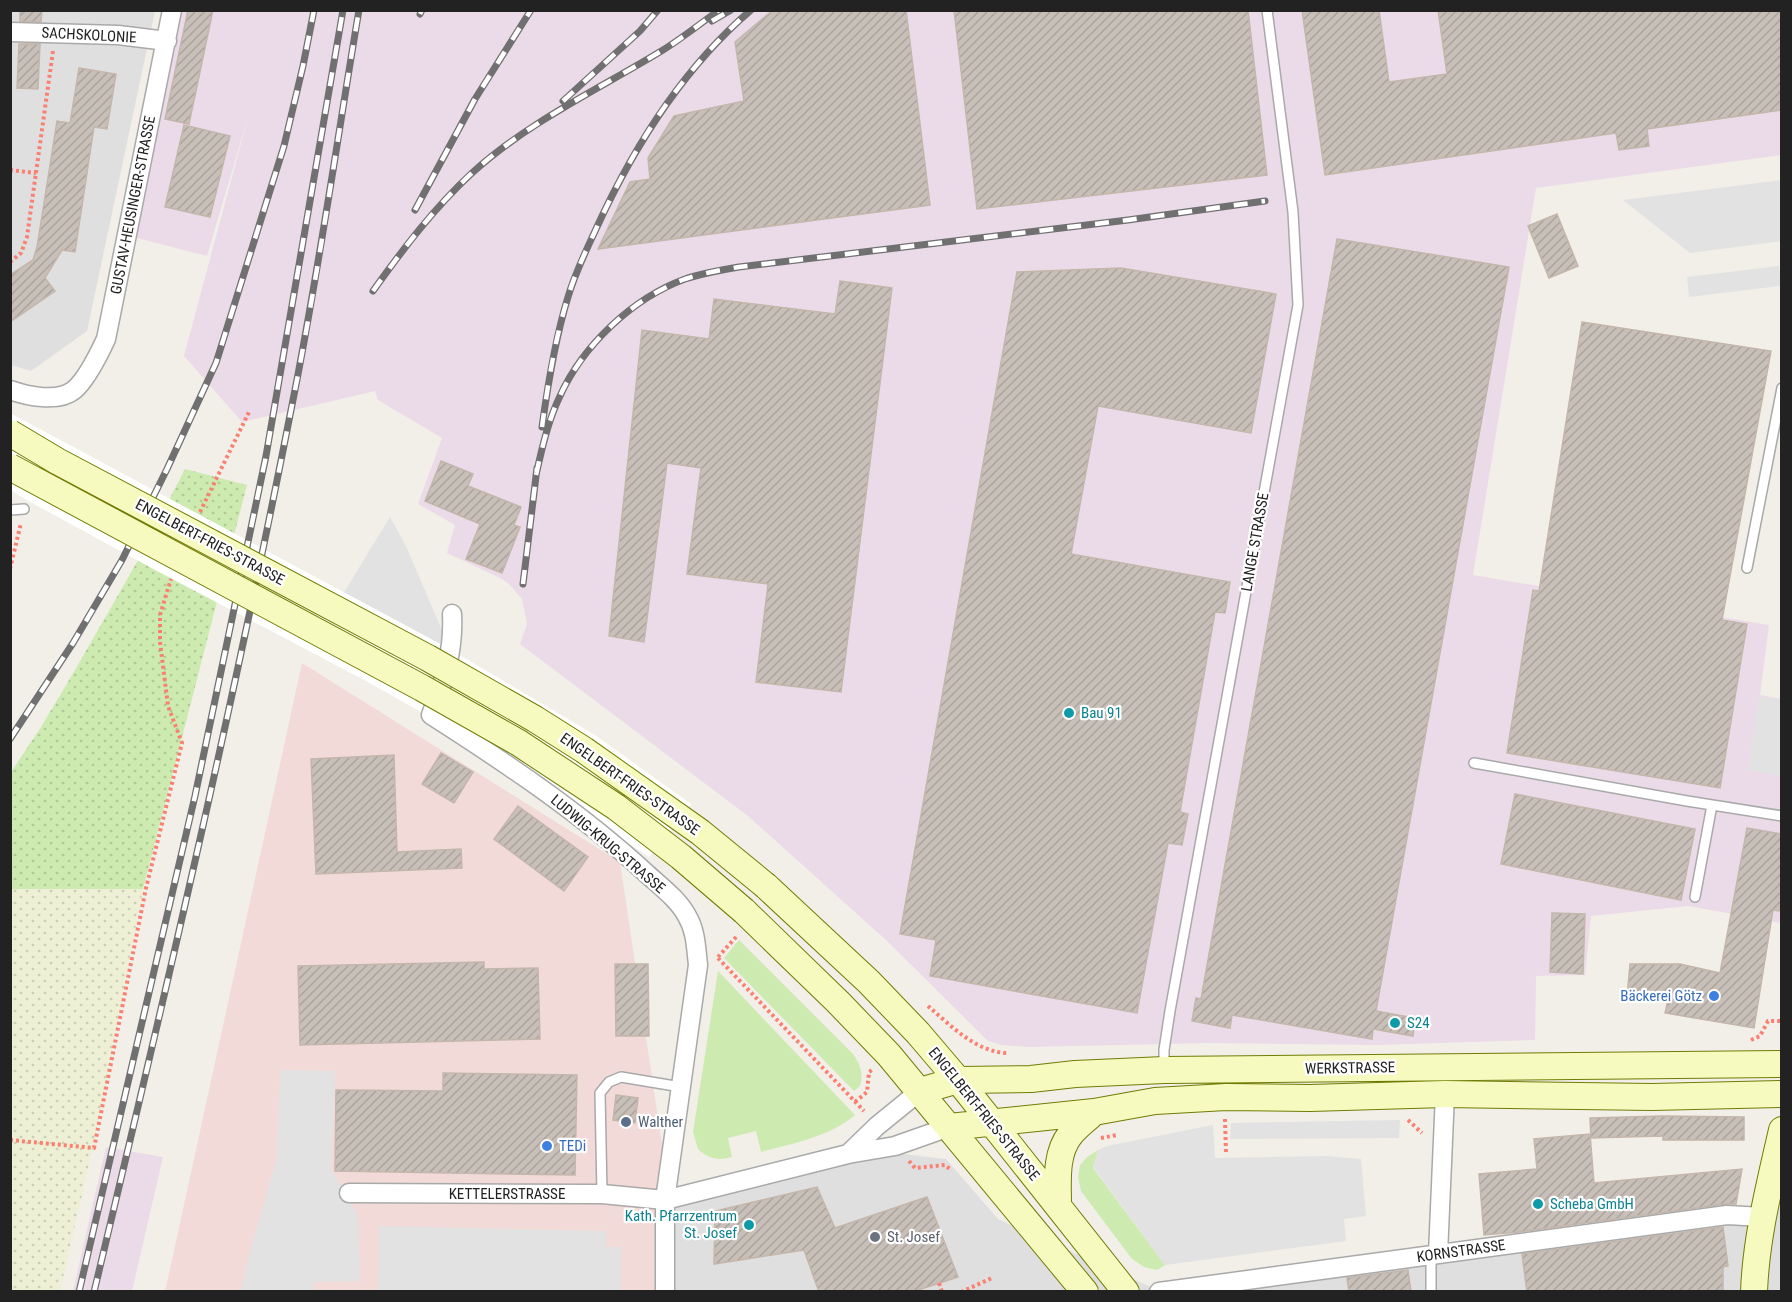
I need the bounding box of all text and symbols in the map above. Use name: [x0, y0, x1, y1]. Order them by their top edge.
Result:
street label: SACHSKOLONIE: [41, 24, 137, 46]
street label: GUSTAV-HEUSINGER-STRASSE: [107, 114, 159, 296]
street label: LANGE STRASSE: [1237, 491, 1273, 593]
street label: ENGELBERT-FRIES-STRASSE: [132, 495, 288, 589]
place label: Bau 91: [1081, 704, 1122, 722]
marker: Bau 91: [1062, 706, 1076, 720]
street label: ENGELBERT-FRIES-STRASSE: [557, 729, 703, 839]
street label: LUDWIG-KRUG-STRASSE: [547, 791, 669, 897]
place label: Bäckerei Götz: [1620, 987, 1702, 1005]
marker: Bäckerei Götz: [1707, 989, 1721, 1003]
place label: S24: [1407, 1014, 1430, 1032]
marker: S24: [1388, 1016, 1402, 1030]
street label: ENGELBERT-FRIES-STRASSE: [925, 1044, 1043, 1184]
street label: WERKSTRASSE: [1305, 1058, 1395, 1078]
place label: Walther: [638, 1113, 684, 1131]
marker: Walther: [619, 1115, 633, 1129]
place label: TEDi: [559, 1137, 586, 1155]
marker: TEDi: [540, 1139, 554, 1153]
street label: KETTELERSTRASSE: [449, 1185, 565, 1203]
place label: Scheba GmbH: [1550, 1195, 1634, 1213]
marker: Scheba GmbH: [1531, 1197, 1545, 1211]
place label: Kath. Pfarrzentrum St. Josef: [625, 1207, 737, 1242]
marker: Kath. Pfarrzentrum St. Josef: [742, 1218, 756, 1232]
place label: St. Josef: [887, 1228, 940, 1246]
marker: St. Josef: [868, 1230, 882, 1244]
street label: KORNSTRASSE: [1415, 1236, 1507, 1266]

